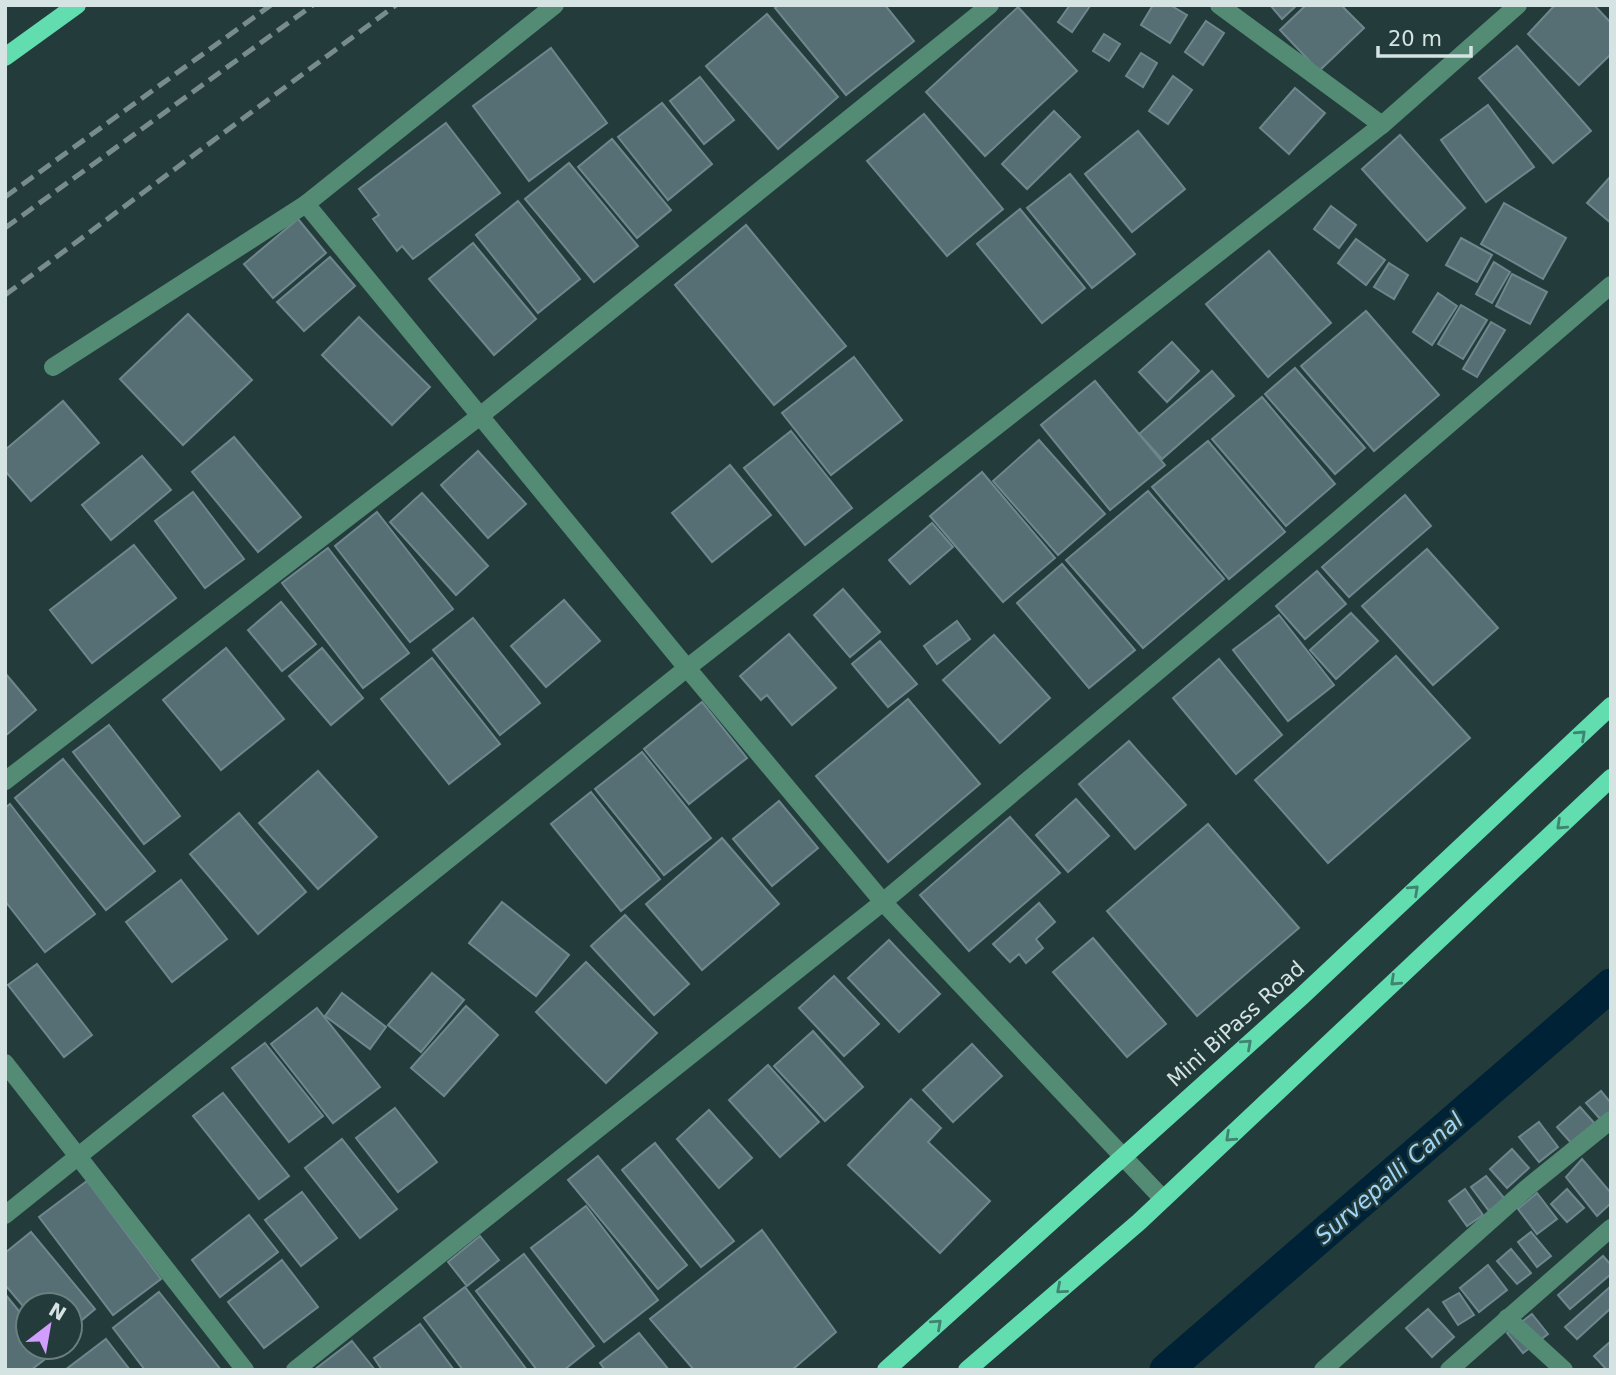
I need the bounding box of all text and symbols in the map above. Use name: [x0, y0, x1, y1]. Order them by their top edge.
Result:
scale bar: [1378, 14, 1471, 58]
text: 20 m: [1388, 27, 1442, 51]
one-way arrow: [1573, 730, 1586, 743]
one-way arrow: [1556, 817, 1569, 830]
one-way arrow: [1406, 886, 1419, 899]
street label: Mini BiPass Road: [1163, 956, 1309, 1092]
one-way arrow: [1390, 973, 1403, 985]
one-way arrow: [1239, 1040, 1252, 1053]
water label: Survepalli Canal: [1310, 1107, 1468, 1249]
one-way arrow: [1225, 1128, 1238, 1141]
one-way arrow: [1056, 1281, 1069, 1293]
north arrow: [14, 1291, 84, 1361]
text: N: [45, 1298, 70, 1325]
one-way arrow: [929, 1320, 942, 1332]

